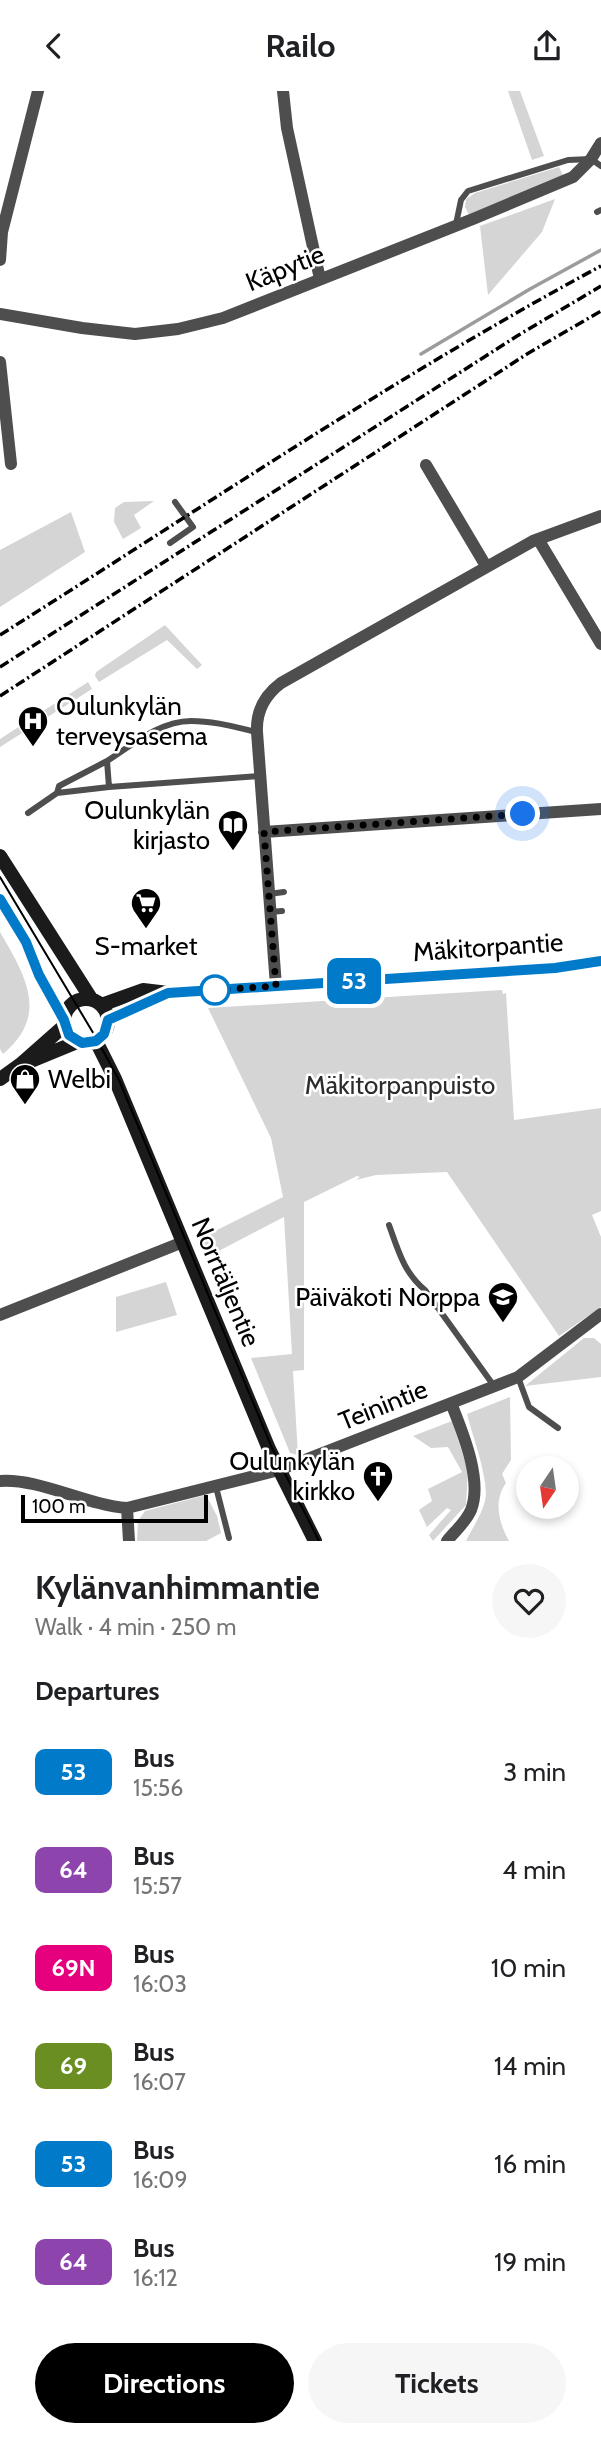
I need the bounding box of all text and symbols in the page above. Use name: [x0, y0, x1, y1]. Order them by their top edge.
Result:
text: Railo: [266, 26, 335, 65]
icon: back: [35, 27, 73, 65]
icon: share: [528, 27, 566, 65]
street label: Käpytie: [241, 238, 329, 298]
place label: Oulunkylän terveysasema: [56, 690, 208, 752]
hospital icon: Oulunkylän terveysasema: [16, 704, 50, 748]
place label: Oulunkylän kirjasto: [84, 794, 210, 856]
your location: [505, 796, 540, 831]
library icon: Oulunkylän kirjasto: [216, 808, 250, 852]
supermarket icon: S-market: [129, 886, 163, 930]
street label: Mäkitorpantie: [412, 926, 564, 968]
place label: S-market: [95, 930, 198, 962]
line badge: 53: [322, 958, 386, 1004]
text: 53: [341, 966, 367, 995]
unlabelled marker: [200, 975, 230, 1005]
shop icon: Welbi: [8, 1062, 42, 1106]
place label: Welbi: [48, 1063, 111, 1095]
park label: Mäkitorpanpuisto: [305, 1069, 495, 1101]
street label: Norrtäljentie: [185, 1213, 267, 1351]
school or university icon: Päiväkoti Norppa: [486, 1280, 520, 1324]
place label: Päiväkoti Norppa: [295, 1281, 481, 1313]
street label: Teinintie: [334, 1373, 432, 1437]
place label: Oulunkylän kirkko: [229, 1445, 355, 1507]
north arrow: [516, 1456, 579, 1519]
map controls: [516, 1456, 579, 1519]
church icon: Oulunkylän kirkko: [361, 1459, 395, 1503]
scale bar: [21, 1492, 208, 1524]
text: 100 m: [32, 1495, 86, 1518]
button: heart: [492, 1564, 566, 1638]
text: Kylänvanhimmantie: [35, 1567, 320, 1607]
text: Walk · 4 min · 250 m: [35, 1613, 237, 1641]
text: Departures: [35, 1675, 159, 1707]
text: Bus: [133, 1742, 174, 1774]
text: 3 min: [503, 1756, 566, 1788]
text: 53: [61, 1757, 86, 1786]
text: 15:56: [133, 1774, 183, 1802]
text: Bus: [133, 1840, 174, 1872]
text: 4 min: [502, 1854, 566, 1886]
text: 64: [59, 1855, 88, 1884]
text: 15:57: [133, 1872, 182, 1900]
text: Bus: [133, 1938, 174, 1970]
text: 10 min: [491, 1952, 566, 1984]
text: 69N: [52, 1953, 95, 1982]
text: 16:03: [133, 1970, 187, 1998]
text: Bus: [133, 2036, 174, 2068]
text: 14 min: [494, 2050, 566, 2082]
text: 69: [60, 2051, 87, 2080]
text: 16:07: [133, 2068, 186, 2096]
text: Bus: [133, 2134, 174, 2166]
text: 16 min: [494, 2148, 566, 2180]
text: 53: [61, 2149, 86, 2178]
text: 16:09: [133, 2166, 187, 2194]
text: Bus: [133, 2232, 174, 2264]
text: 19 min: [494, 2246, 566, 2278]
text: 64: [59, 2247, 88, 2276]
text: 16:12: [133, 2264, 178, 2292]
button: Directions: [35, 2343, 294, 2423]
button: Tickets: [308, 2343, 566, 2423]

